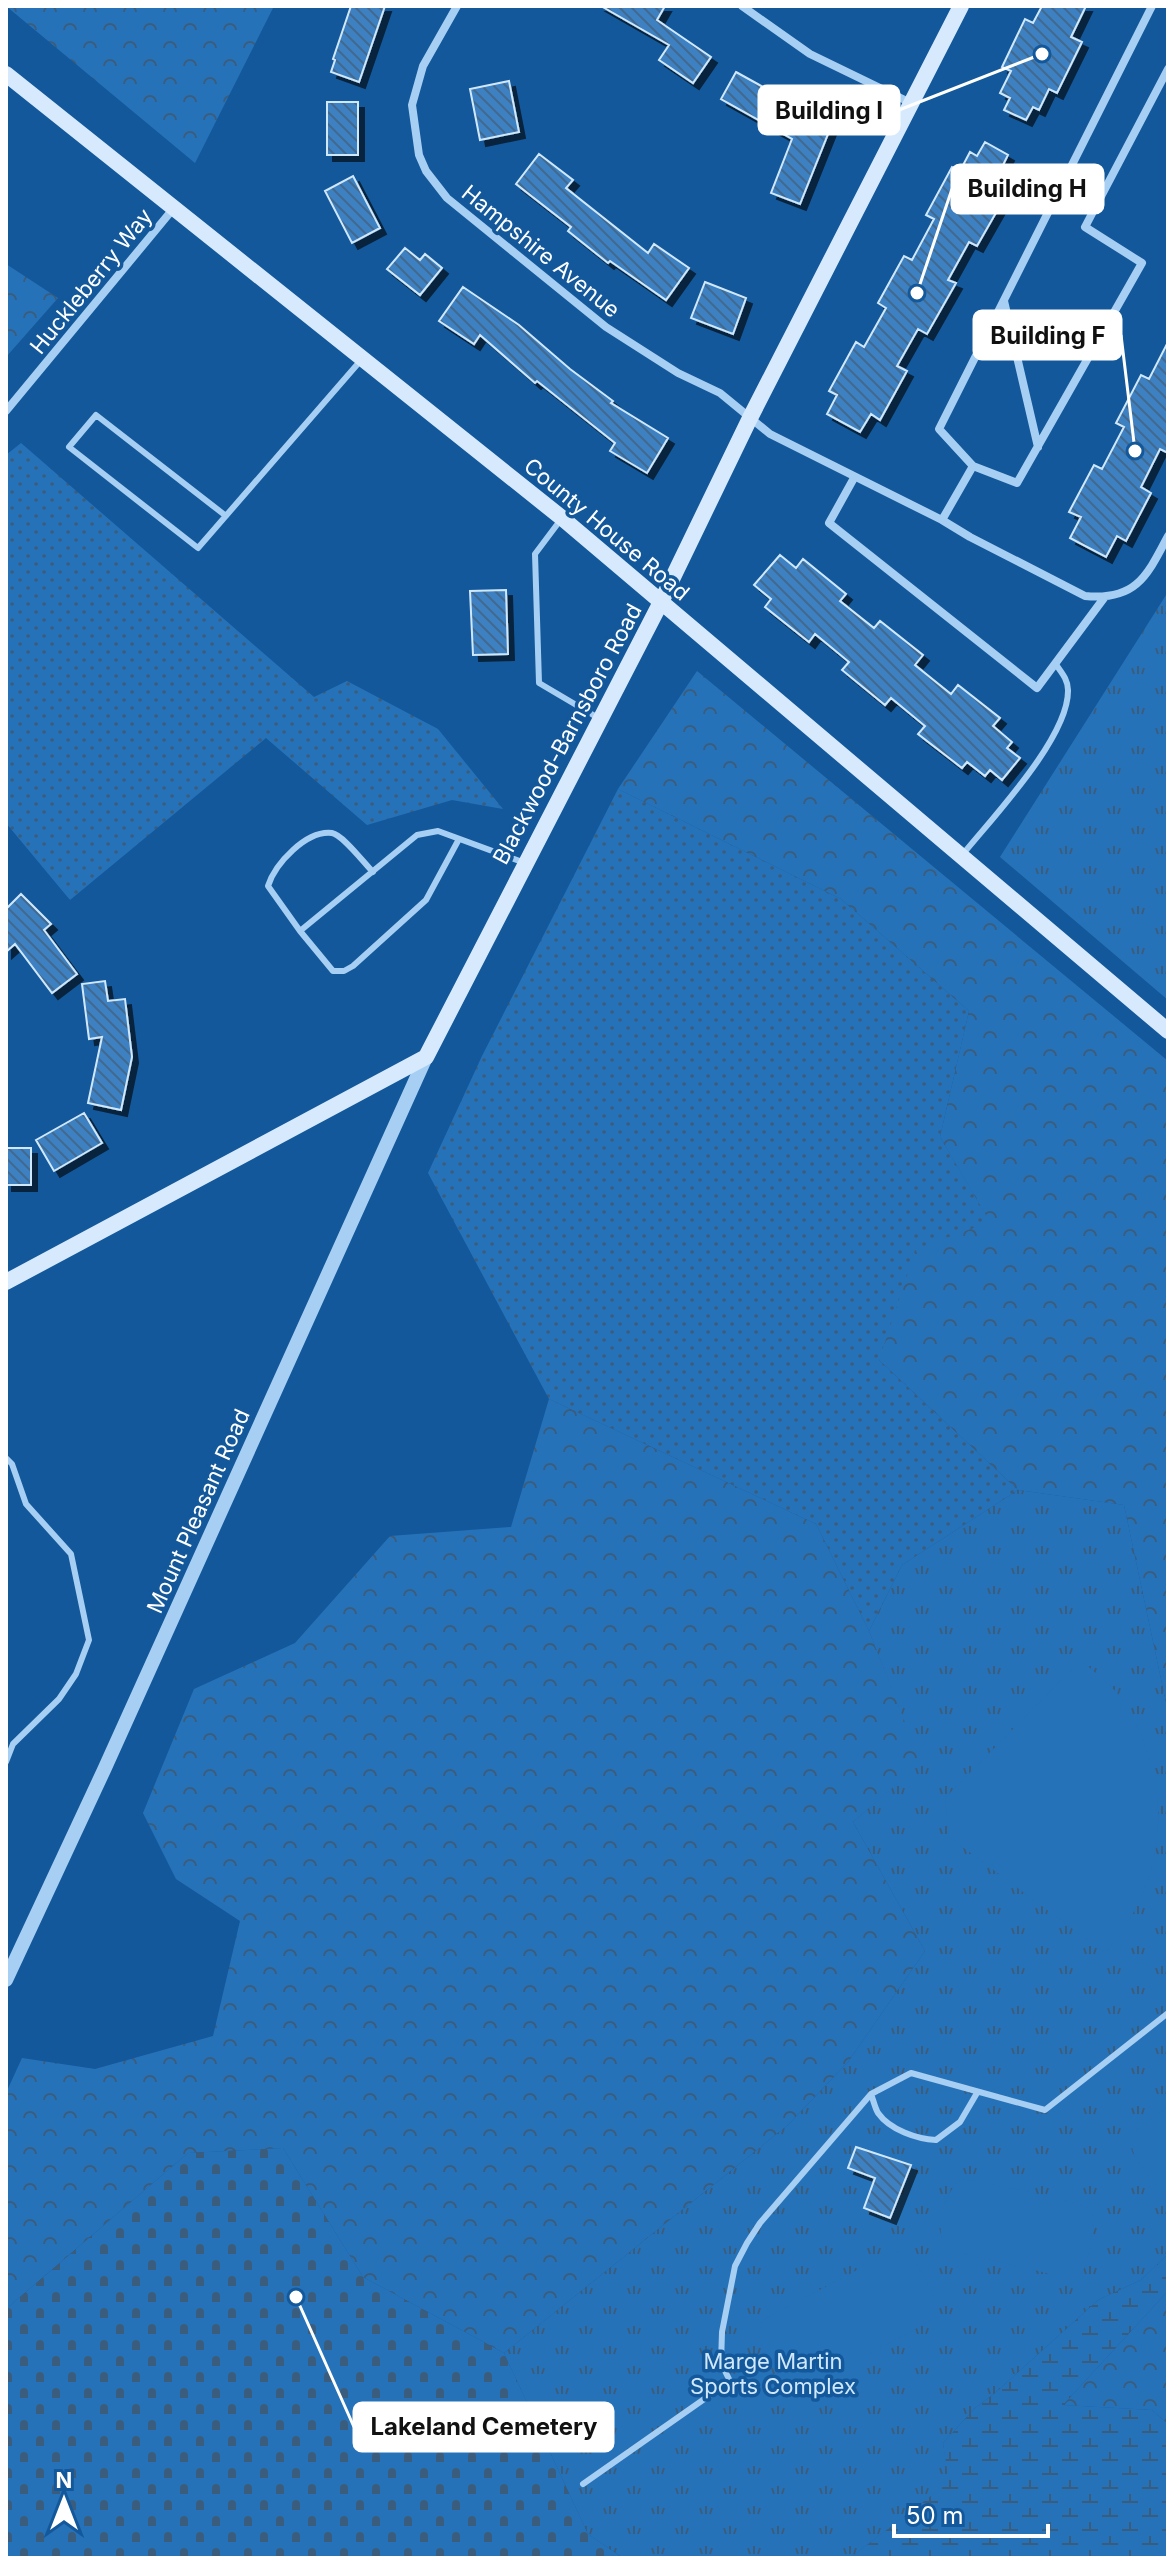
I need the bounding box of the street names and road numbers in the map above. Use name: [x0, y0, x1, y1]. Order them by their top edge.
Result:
street label: Hampshire Avenue: [457, 179, 625, 323]
street label: Huckleberry Way: [25, 203, 157, 359]
street label: County House Road: [519, 452, 695, 606]
street label: Blackwood-Barnsboro Road: [487, 599, 647, 869]
street label: Mount Pleasant Road: [141, 1405, 255, 1617]

